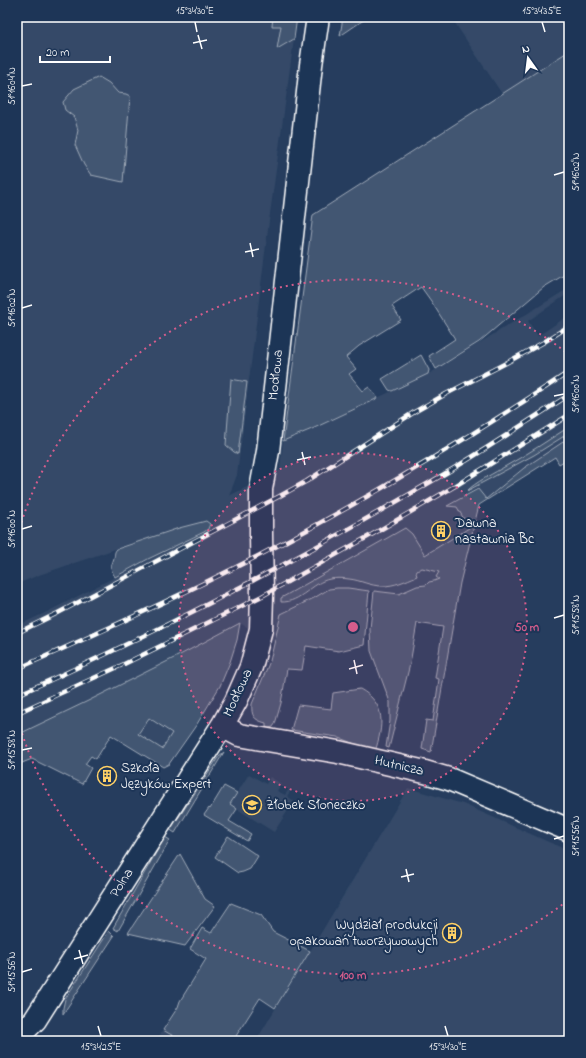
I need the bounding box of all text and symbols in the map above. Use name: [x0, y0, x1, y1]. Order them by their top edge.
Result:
text: 15°34'30"E: [176, 4, 214, 19]
text: 15°34'35"E: [522, 4, 562, 19]
scale bar: [40, 38, 110, 64]
north arrow: [508, 38, 548, 78]
text: N: [520, 41, 531, 58]
text: 20 m: [46, 44, 69, 62]
text: 51°16'04"N: [5, 67, 20, 105]
text: 51°16'02"N: [569, 152, 584, 191]
text: 51°16'02"N: [5, 288, 20, 327]
street label: Modłowa: [263, 349, 289, 401]
text: 51°16'00"N: [569, 375, 584, 413]
text: 51°16'00"N: [5, 510, 20, 548]
place label: Dawna nastawnia Bc: [454, 513, 535, 550]
building icon: Dawna nastawnia Bc: [430, 520, 452, 542]
text: 51°15'58"N: [569, 595, 584, 635]
text: 50 m: [515, 619, 540, 637]
centre of rings: [346, 620, 360, 634]
street label: Modłowa: [218, 666, 258, 720]
text: 51°15'58"N: [5, 730, 20, 770]
street label: Hutnicza: [372, 750, 426, 782]
place label: Szkoła Języków Expert: [121, 758, 212, 796]
building icon: Szkoła Języków Expert: [96, 765, 118, 787]
school or university icon: Żłobek Słoneczko: [241, 794, 263, 816]
place label: Żłobek Słoneczko: [266, 795, 365, 816]
text: 51°15'56"N: [569, 815, 584, 856]
street label: Polna: [105, 864, 139, 902]
place label: Wydział produkcji opakowań tworzywowych: [289, 915, 438, 953]
building icon: Wydział produkcji opakowań tworzywowych: [441, 922, 463, 944]
text: 51°15'56"N: [5, 951, 20, 992]
text: 100 m: [340, 967, 367, 985]
text: 15°34'25"E: [81, 1040, 121, 1055]
text: 15°34'30"E: [429, 1040, 467, 1055]

